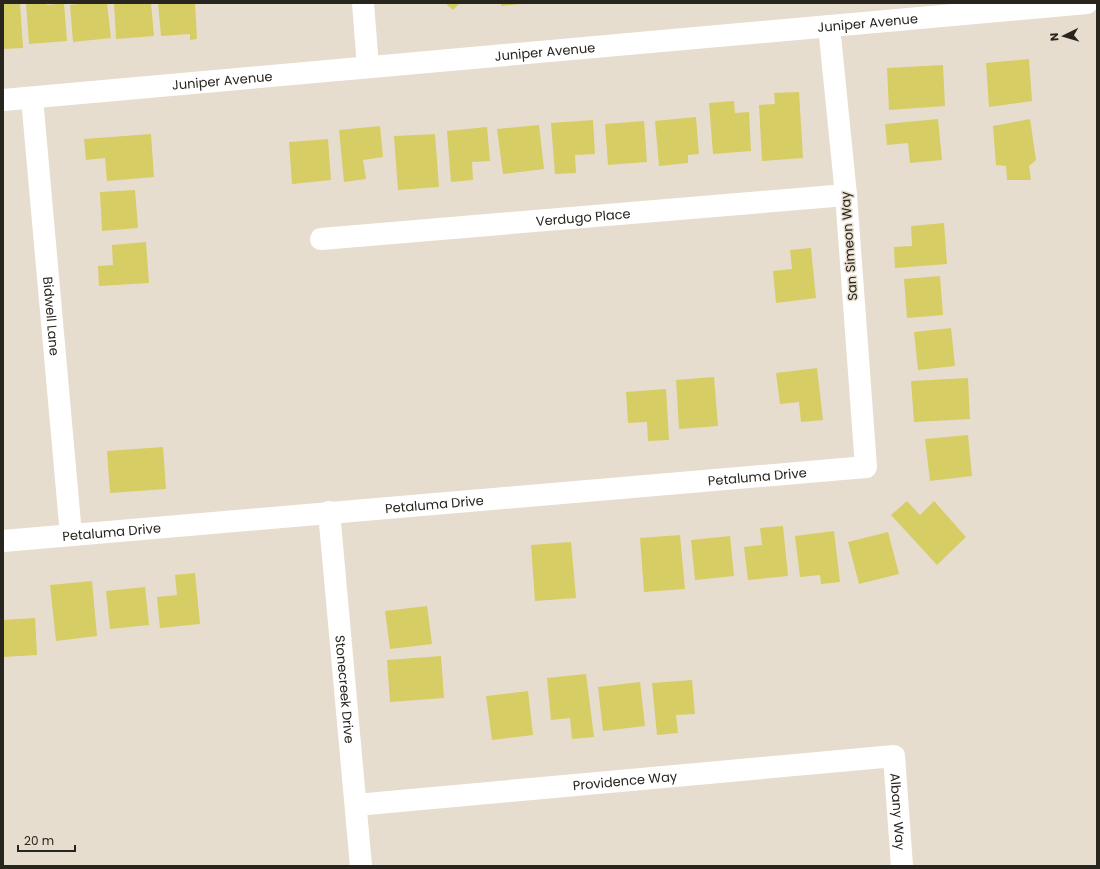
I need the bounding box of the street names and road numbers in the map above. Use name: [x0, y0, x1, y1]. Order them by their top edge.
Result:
street label: Juniper Avenue: [817, 9, 919, 37]
street label: Juniper Avenue: [494, 38, 596, 65]
street label: Juniper Avenue: [171, 66, 273, 94]
street label: San Simeon Way: [836, 190, 862, 301]
street label: Verdugo Place: [535, 204, 631, 230]
street label: Bidwell Lane: [38, 276, 64, 357]
street label: Petaluma Drive: [707, 463, 807, 490]
street label: Petaluma Drive: [384, 490, 485, 518]
street label: Petaluma Drive: [61, 518, 162, 545]
street label: Stonecreek Drive: [331, 634, 359, 744]
street label: Providence Way: [572, 766, 679, 795]
street label: Albany Way: [886, 772, 910, 852]

